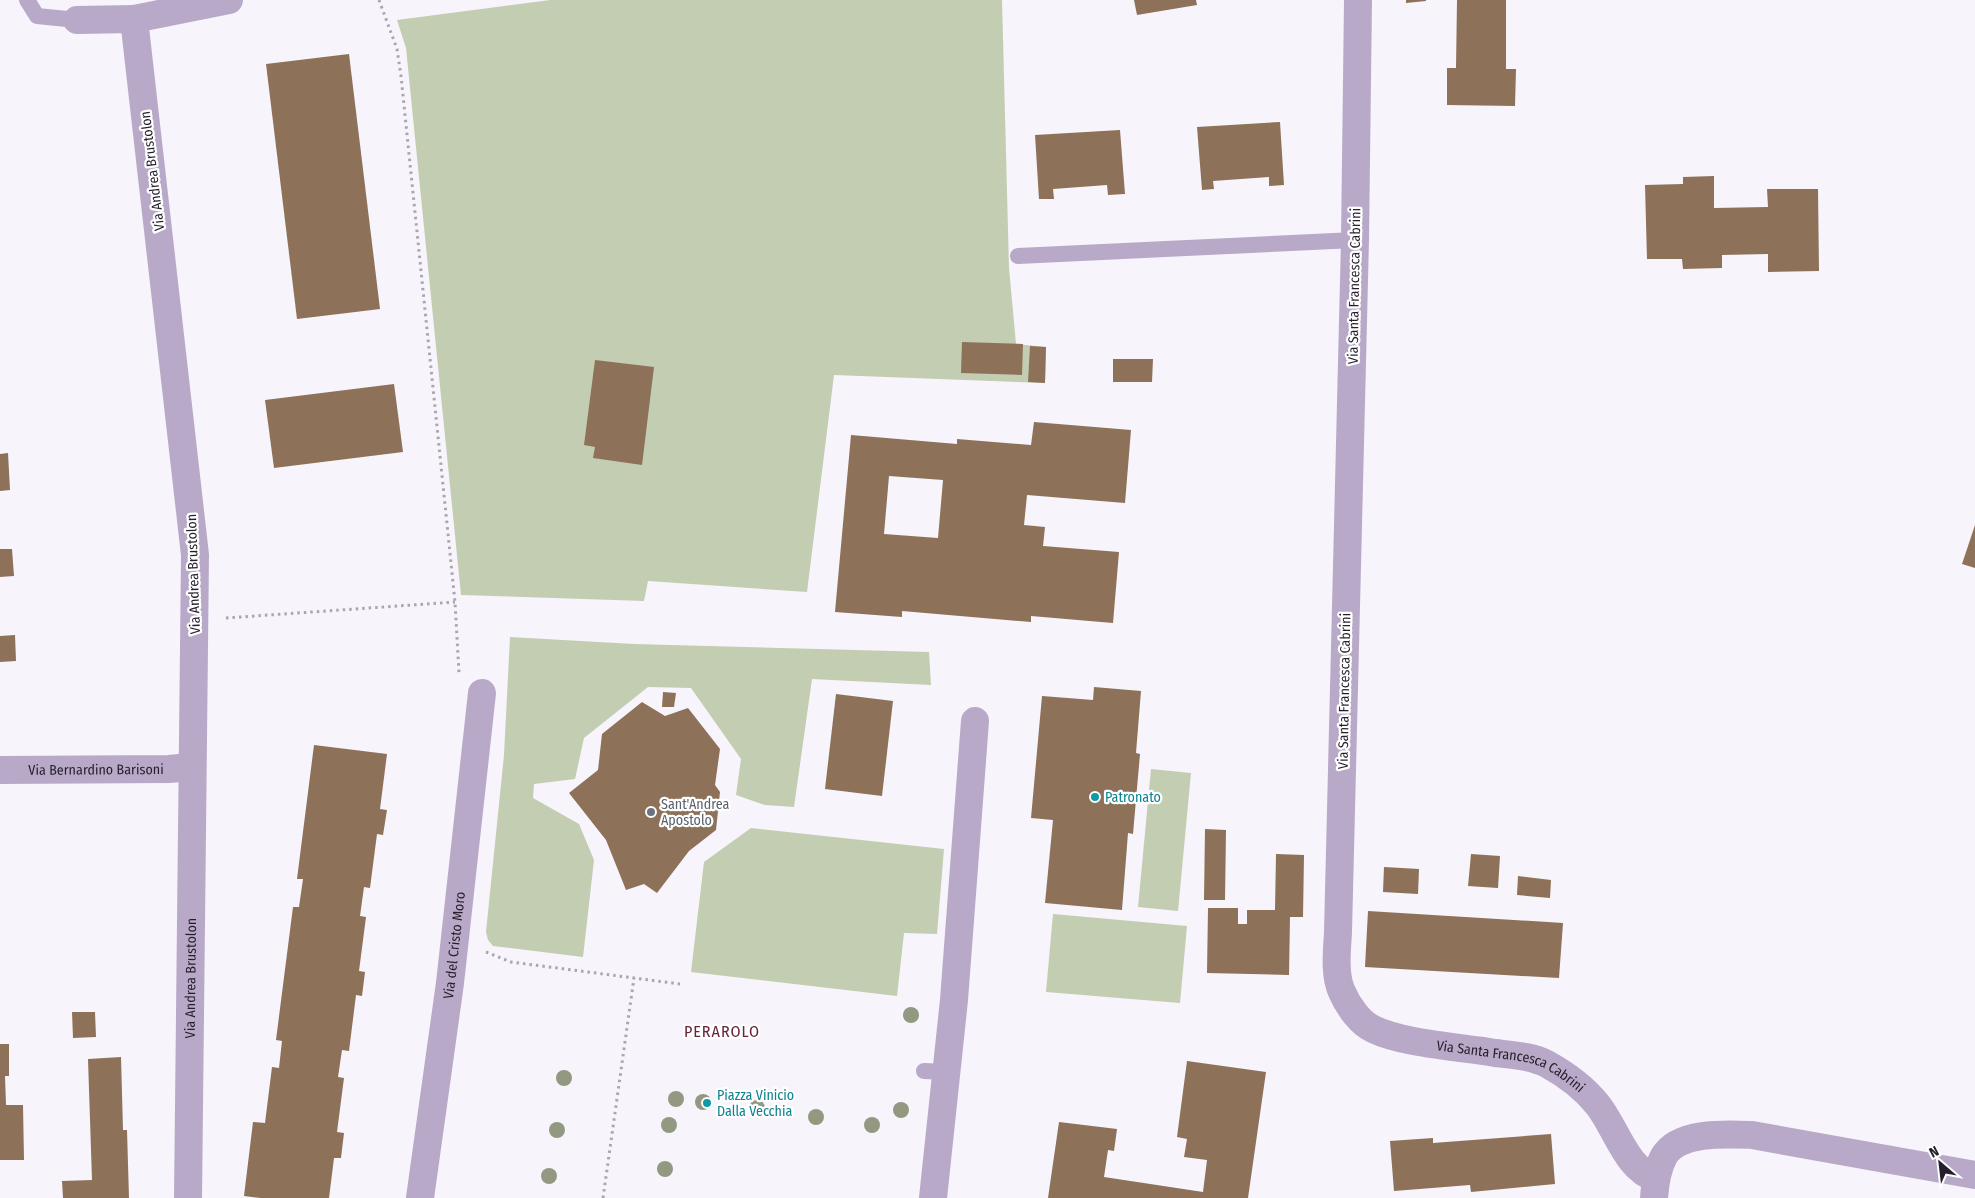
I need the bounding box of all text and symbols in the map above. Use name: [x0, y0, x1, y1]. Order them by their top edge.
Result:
street label: Via Andrea Brustolon: [137, 110, 168, 232]
street label: Via Santa Francesca Cabrini: [1345, 208, 1364, 364]
street label: Via Andrea Brustolon: [183, 514, 204, 634]
street label: Via Santa Francesca Cabrini: [1335, 613, 1354, 769]
street label: Via Bernardino Barisoni: [28, 761, 164, 779]
place label: Patronato: [1105, 789, 1161, 806]
marker: Patronato: [1089, 791, 1101, 803]
place label: Sant'Andrea Apostolo: [661, 796, 729, 829]
marker: Sant'Andrea Apostolo: [645, 806, 657, 818]
street label: Via del Cristo Moro: [440, 891, 469, 1000]
street label: Via Andrea Brustolon: [182, 918, 200, 1038]
district label: PERAROLO: [684, 1022, 760, 1041]
street label: Via Santa Francesca Cabrini: [1435, 1037, 1588, 1096]
place label: Piazza Vinicio Dalla Vecchia: [717, 1087, 794, 1120]
marker: Piazza Vinicio Dalla Vecchia: [701, 1097, 713, 1109]
north arrow: [1915, 1138, 1965, 1188]
text: N: [1926, 1142, 1942, 1161]

